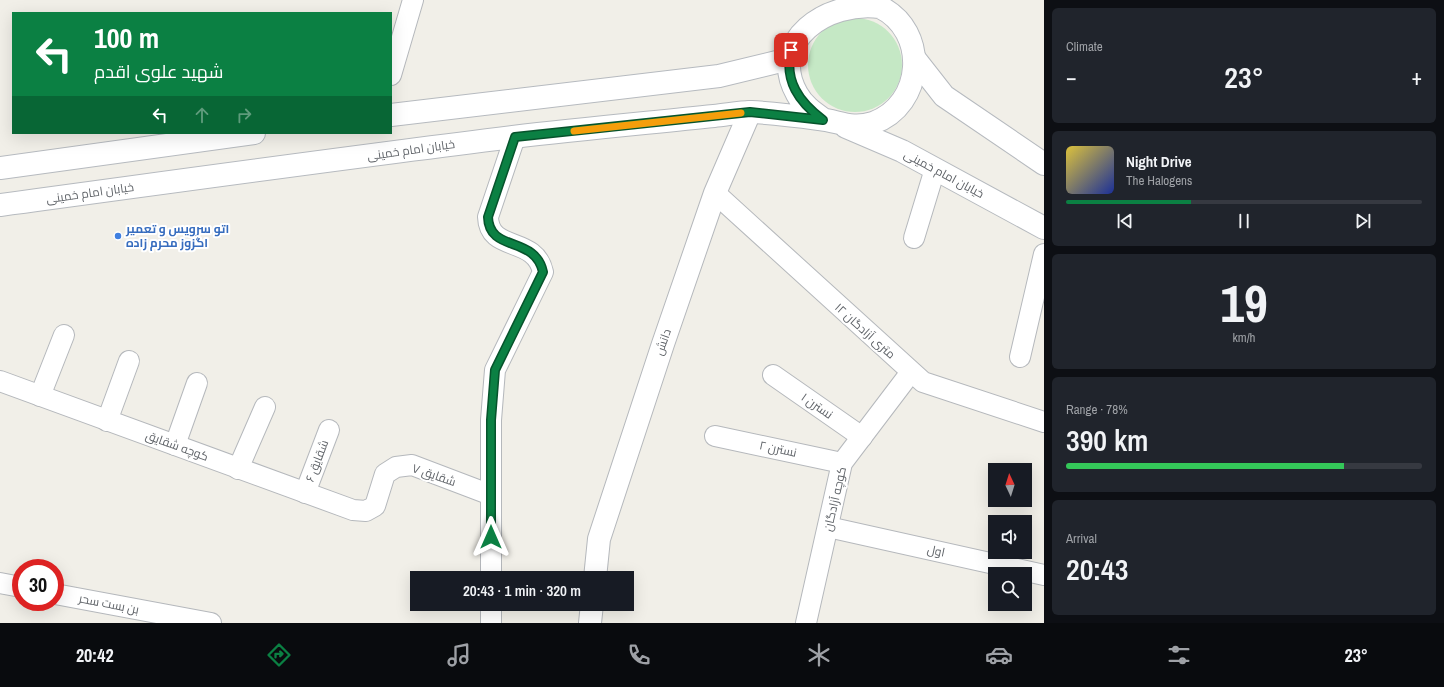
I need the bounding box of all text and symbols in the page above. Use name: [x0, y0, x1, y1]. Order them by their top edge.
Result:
text: 100 m: [94, 19, 159, 57]
icon: left: [28, 28, 80, 80]
pin: [774, 33, 808, 67]
text: Climate: [1066, 38, 1103, 55]
icon: arrive: [780, 39, 802, 61]
text: 23°: [1224, 57, 1264, 97]
text: شهید علوی اقدم: [94, 59, 223, 84]
text: −: [1066, 62, 1077, 92]
text: +: [1411, 62, 1422, 92]
icon: left: [149, 104, 171, 126]
icon: ahead: [191, 104, 213, 126]
icon: right: [233, 104, 255, 126]
street label: خیابان امام خمینی: [366, 136, 456, 164]
street label: خیابان امام خمینی: [901, 146, 987, 202]
text: Night Drive: [1126, 151, 1192, 172]
text: The Halogens: [1126, 172, 1192, 189]
street label: خیابان امام خمینی: [45, 179, 135, 207]
icon: previous: [1114, 210, 1136, 232]
icon: pause: [1233, 210, 1255, 232]
icon: next: [1352, 210, 1374, 232]
place label: اتو سرویس و تعمیر اگزوز محرم زاده: [125, 221, 229, 251]
marker: اتو سرویس و تعمیر اگزوز محرم زاده: [113, 231, 123, 241]
text: 19: [1220, 268, 1268, 338]
street label: ۱۲ متری آزادگان: [831, 300, 899, 362]
street label: دانش: [651, 326, 675, 357]
text: km/h: [1232, 329, 1256, 346]
street label: نسترن ۱: [798, 389, 836, 423]
text: Range · 78%: [1066, 401, 1128, 418]
text: 390 km: [1066, 420, 1148, 460]
street label: کوچه شقایق: [143, 427, 211, 466]
street label: نسترن ۲: [758, 437, 798, 461]
street label: شقایق ۶: [302, 438, 332, 484]
street label: شقایق ۷: [410, 460, 458, 490]
north arrow: [988, 463, 1032, 507]
map controls: [988, 463, 1032, 611]
street label: کوچه آزادگان: [820, 465, 851, 533]
button: sound: [988, 515, 1032, 559]
position arrow: [470, 516, 512, 558]
text: Arrival: [1066, 530, 1097, 547]
street label: اول: [926, 541, 946, 561]
text: 20:43: [1066, 549, 1128, 589]
speed limit sign: 30: [12, 559, 64, 611]
button: search: [988, 567, 1032, 611]
text: 20:43 · 1 min · 320 m: [463, 580, 581, 601]
street label: بن بست سحر: [76, 590, 141, 618]
icon: directions: [265, 641, 293, 669]
icon: music: [445, 641, 473, 669]
icon: phone: [625, 641, 653, 669]
icon: climate: [805, 641, 833, 669]
icon: car: [985, 641, 1013, 669]
icon: filters: [1165, 641, 1193, 669]
text: 20:42: [76, 643, 114, 668]
text: 23°: [1344, 643, 1368, 668]

